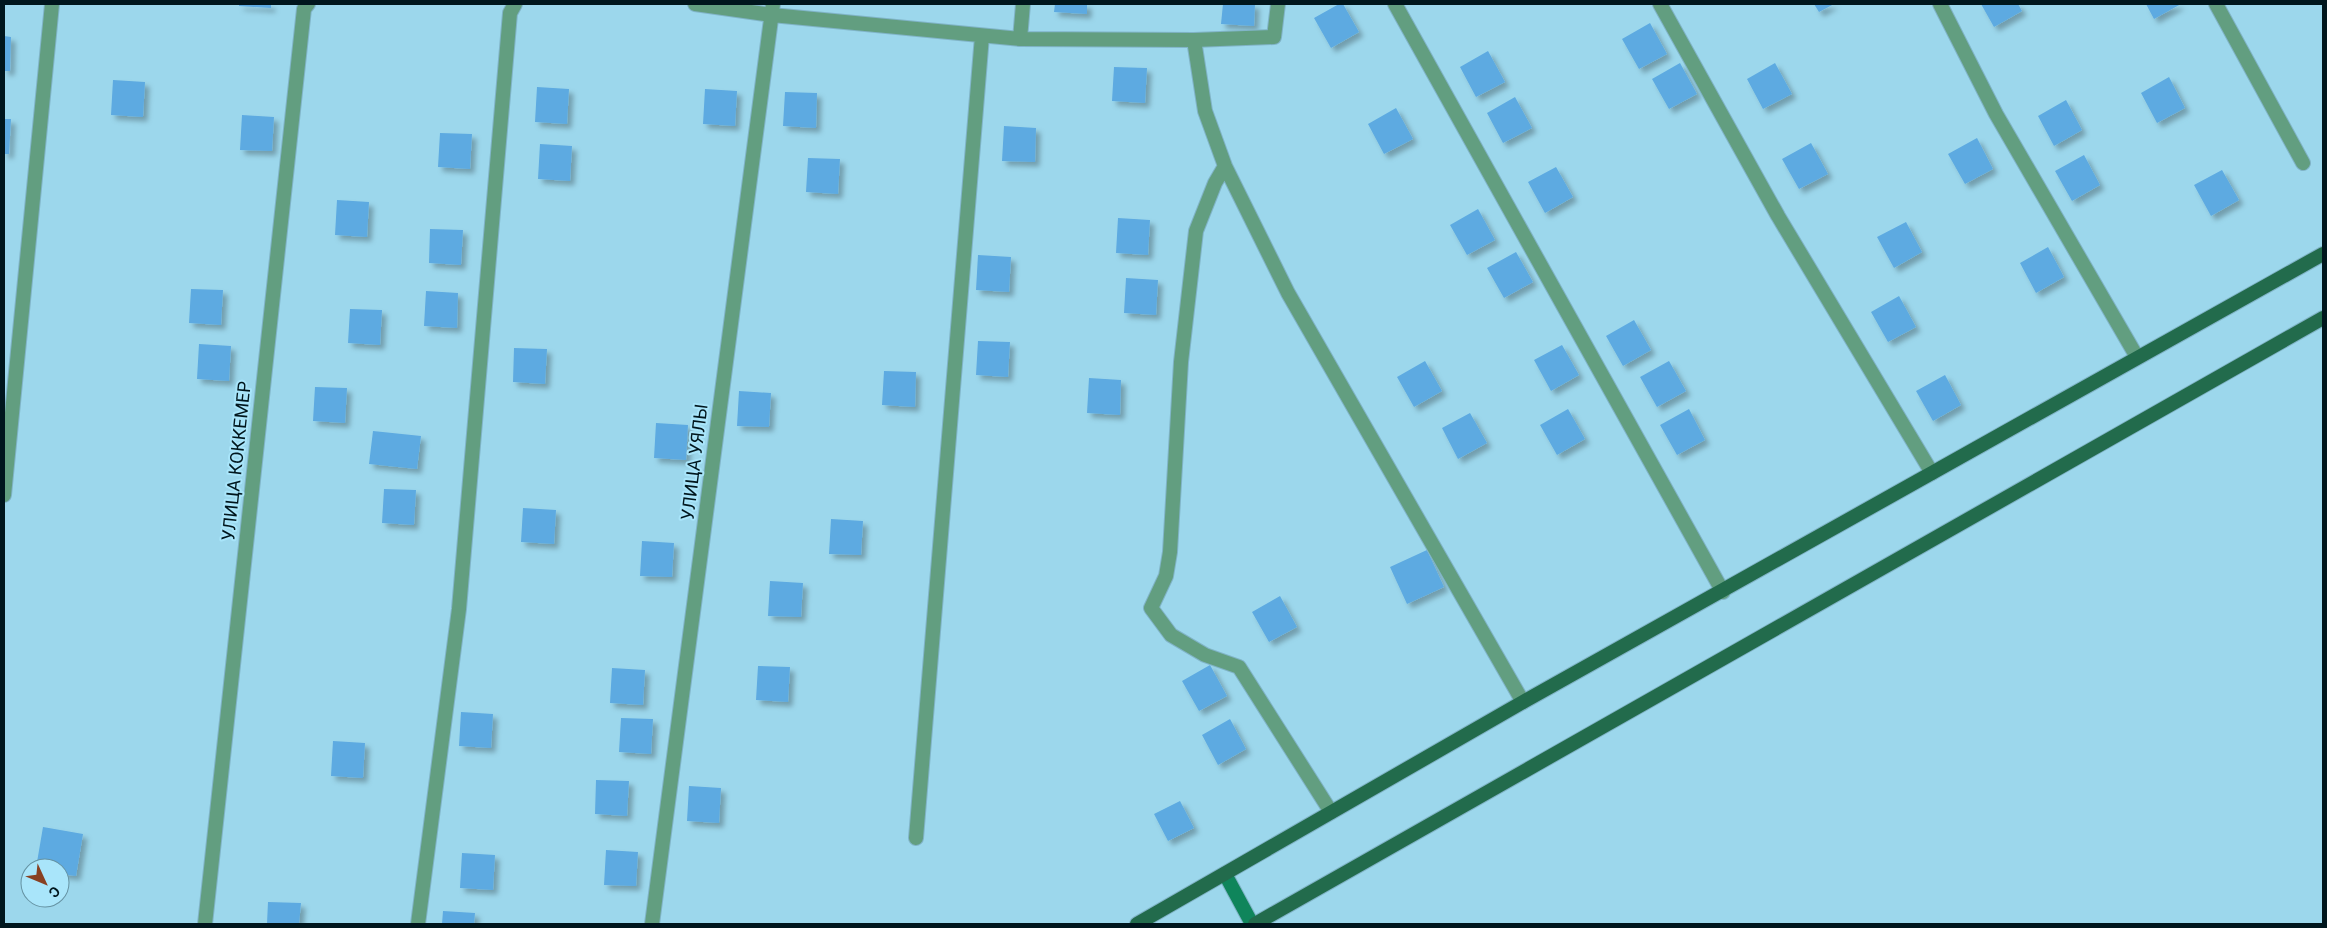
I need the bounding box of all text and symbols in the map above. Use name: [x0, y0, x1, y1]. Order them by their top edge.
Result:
street label: УЛИЦА КОККЕМЕР: [217, 380, 255, 542]
street label: УЛИЦА УЯЛЫ: [676, 403, 712, 521]
north arrow: [20, 858, 70, 908]
text: С: [45, 883, 63, 901]

